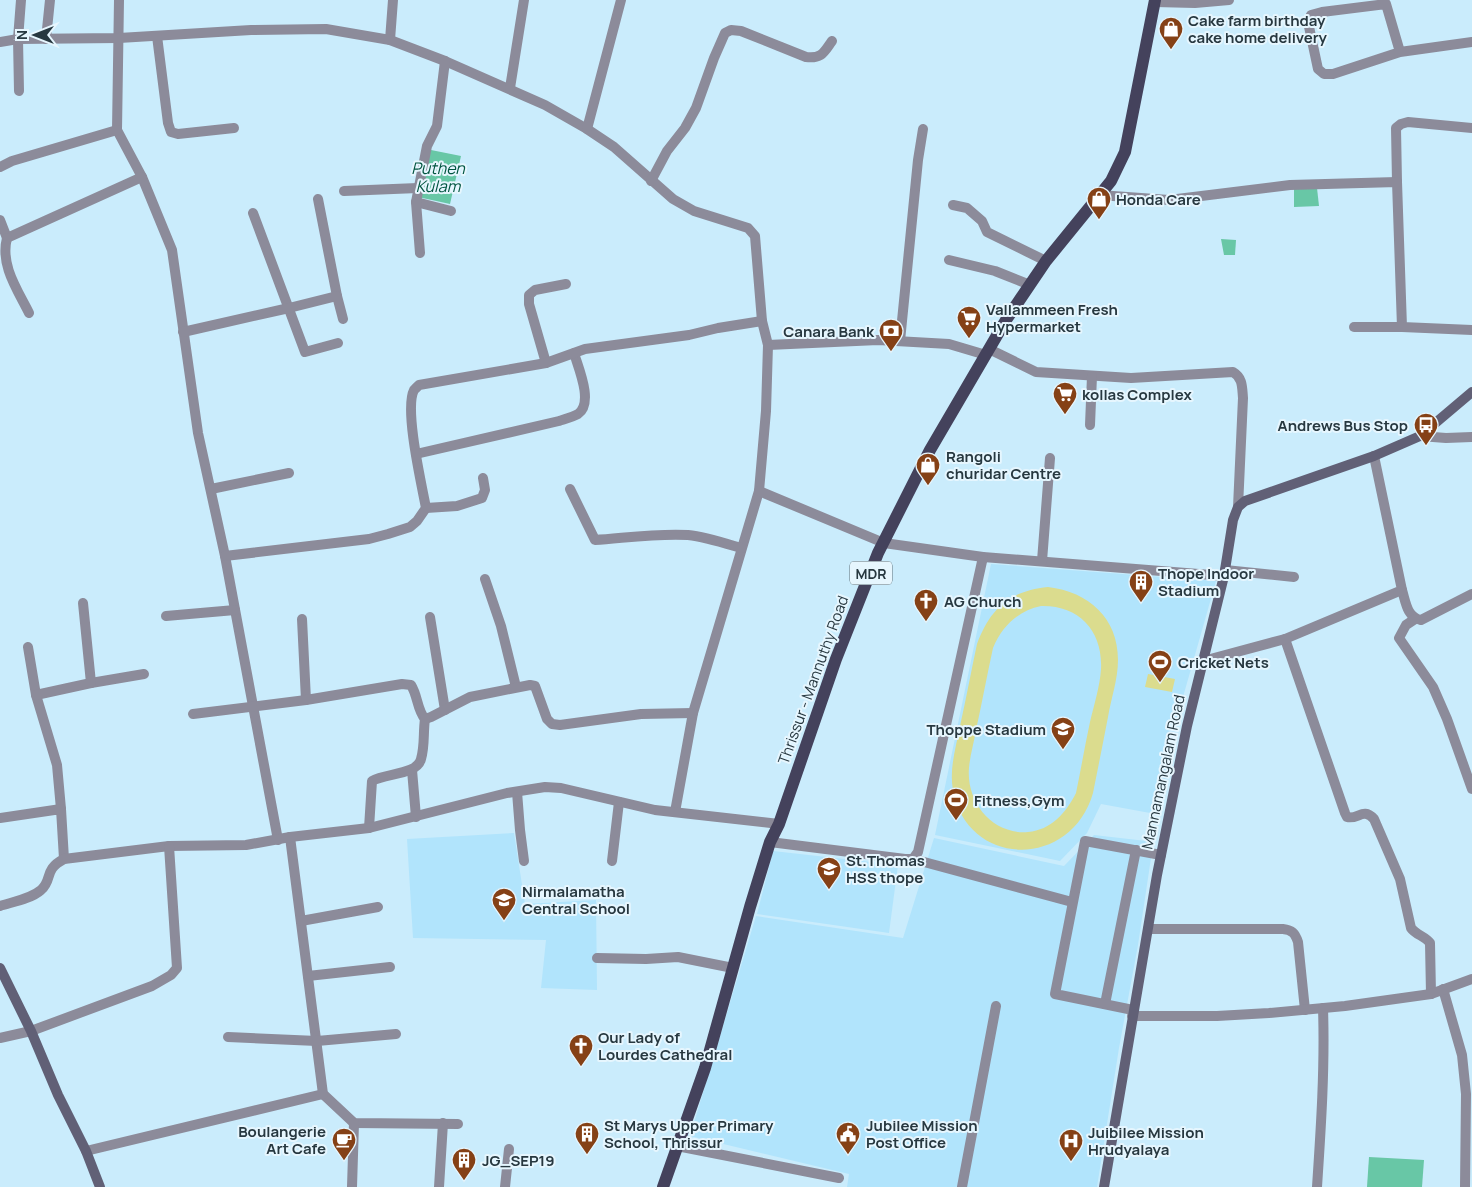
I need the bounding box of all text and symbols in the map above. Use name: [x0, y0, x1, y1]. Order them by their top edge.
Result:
north arrow: [10, 10, 60, 60]
place label: Cake farm birthday cake home delivery: [1188, 10, 1328, 48]
shop icon: Cake farm birthday cake home delivery: [1158, 16, 1184, 50]
text: N: [12, 30, 31, 40]
water label: Puthen Kulam: [411, 157, 465, 197]
shop icon: Honda Care: [1086, 186, 1112, 220]
place label: Honda Care: [1116, 189, 1201, 210]
place label: Vallammeen Fresh Hypermarket: [986, 299, 1118, 337]
supermarket icon: Vallammeen Fresh Hypermarket: [956, 305, 982, 339]
bank icon: Canara Bank: [878, 318, 904, 352]
place label: Canara Bank: [783, 321, 875, 342]
supermarket icon: kollas Complex: [1052, 381, 1078, 415]
place label: kollas Complex: [1082, 384, 1192, 405]
bus stop icon: Andrews Bus Stop: [1413, 412, 1439, 446]
place label: Andrews Bus Stop: [1278, 415, 1408, 436]
place label: Rangoli churidar Centre: [946, 446, 1061, 484]
shop icon: Rangoli churidar Centre: [915, 452, 941, 486]
road number: MDR: [850, 562, 892, 584]
place label: Thope Indoor Stadium: [1158, 563, 1254, 601]
building icon: Thope Indoor Stadium: [1128, 569, 1154, 603]
church icon: AG Church: [913, 588, 939, 622]
place label: AG Church: [944, 591, 1021, 612]
street label: Thrissur - Mannuthy Road: [773, 593, 853, 767]
sports icon: Cricket Nets: [1147, 649, 1173, 683]
place label: Cricket Nets: [1178, 652, 1269, 673]
street label: Mannamangalam Road: [1136, 693, 1190, 851]
school or university icon: Thoppe Stadium: [1050, 716, 1076, 750]
place label: Thoppe Stadium: [926, 719, 1046, 740]
sports icon: Fitness,Gym: [943, 787, 969, 821]
place label: Fitness,Gym: [974, 790, 1065, 811]
place label: St.Thomas HSS thope: [846, 850, 925, 888]
school or university icon: St.Thomas HSS thope: [816, 856, 842, 890]
place label: Nirmalamatha Central School: [522, 881, 630, 919]
school or university icon: Nirmalamatha Central School: [491, 887, 517, 921]
place label: Our Lady of Lourdes Cathedral: [598, 1027, 732, 1065]
church icon: Our Lady of Lourdes Cathedral: [568, 1033, 594, 1067]
place label: St Marys Upper Primary School, Thrissur: [604, 1115, 774, 1153]
place label: Jubilee Mission Post Office: [866, 1115, 978, 1153]
place label: Boulangerie Art Cafe: [238, 1121, 326, 1159]
building icon: St Marys Upper Primary School, Thrissur: [574, 1121, 600, 1155]
public building icon: Jubilee Mission Post Office: [835, 1121, 861, 1155]
place label: Juibilee Mission Hrudyalaya: [1088, 1122, 1204, 1160]
cafe icon: Boulangerie Art Cafe: [331, 1127, 357, 1161]
hospital icon: Juibilee Mission Hrudyalaya: [1058, 1128, 1084, 1162]
building icon: JG_SEP19: [451, 1147, 477, 1181]
place label: JG_SEP19: [482, 1150, 555, 1171]

